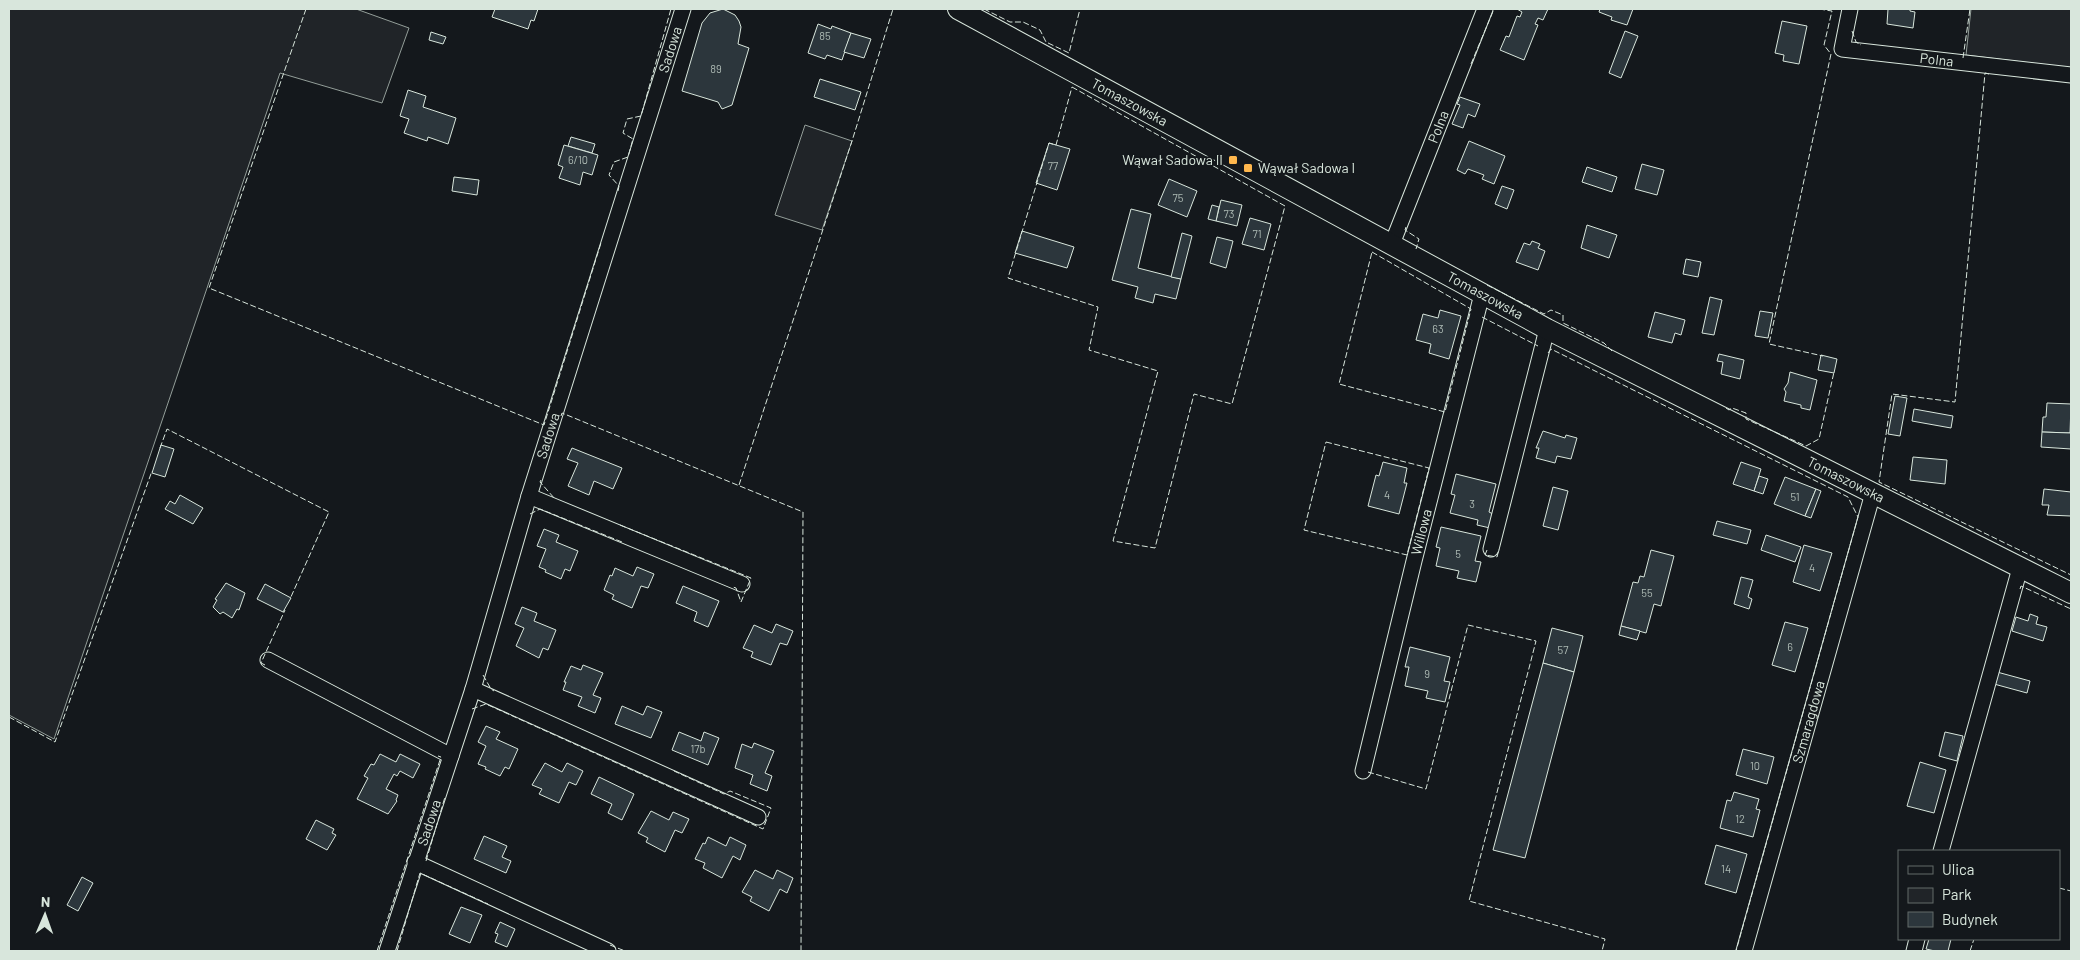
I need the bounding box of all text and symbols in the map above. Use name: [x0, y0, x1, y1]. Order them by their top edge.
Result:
street label: Sadowa: [654, 24, 685, 75]
house number: 85: [819, 29, 831, 42]
street label: Polna: [1919, 49, 1954, 70]
house number: 89: [710, 62, 722, 75]
street label: Tomaszowska: [1089, 74, 1171, 129]
street label: Polna: [1424, 108, 1452, 145]
place label: Wąwał Sadowa II: [1122, 151, 1223, 168]
house number: 6/10: [568, 153, 588, 166]
marker: Wąwał Sadowa II: [1227, 154, 1239, 166]
house number: 77: [1048, 159, 1058, 172]
place label: Wąwał Sadowa I: [1258, 159, 1355, 176]
marker: Wąwał Sadowa I: [1242, 162, 1254, 174]
house number: 75: [1173, 191, 1184, 204]
house number: 73: [1224, 207, 1234, 220]
house number: 71: [1252, 227, 1262, 240]
street label: Tomaszowska: [1444, 267, 1526, 323]
house number: 63: [1432, 322, 1444, 335]
street label: Sadowa: [532, 410, 563, 461]
street label: Tomaszowska: [1805, 453, 1888, 506]
house number: 4: [1384, 488, 1390, 501]
house number: 51: [1790, 490, 1800, 503]
house number: 3: [1469, 497, 1475, 510]
street label: Willowa: [1407, 507, 1435, 557]
house number: 5: [1455, 547, 1461, 560]
house number: 4: [1809, 561, 1815, 574]
house number: 55: [1641, 586, 1653, 599]
house number: 6: [1787, 640, 1793, 653]
house number: 57: [1558, 643, 1568, 656]
house number: 9: [1424, 667, 1430, 680]
street label: Szmaragdowa: [1788, 679, 1828, 765]
house number: 17b: [690, 742, 706, 755]
house number: 10: [1750, 759, 1760, 772]
street label: Sadowa: [413, 797, 444, 848]
house number: 12: [1735, 812, 1745, 825]
legend: [1898, 850, 2060, 940]
text: Ulica: [1942, 860, 1974, 878]
house number: 14: [1721, 862, 1731, 875]
text: Park: [1942, 885, 1972, 903]
north arrow: [20, 890, 70, 940]
text: N: [41, 893, 50, 910]
text: Budynek: [1942, 910, 1998, 928]

